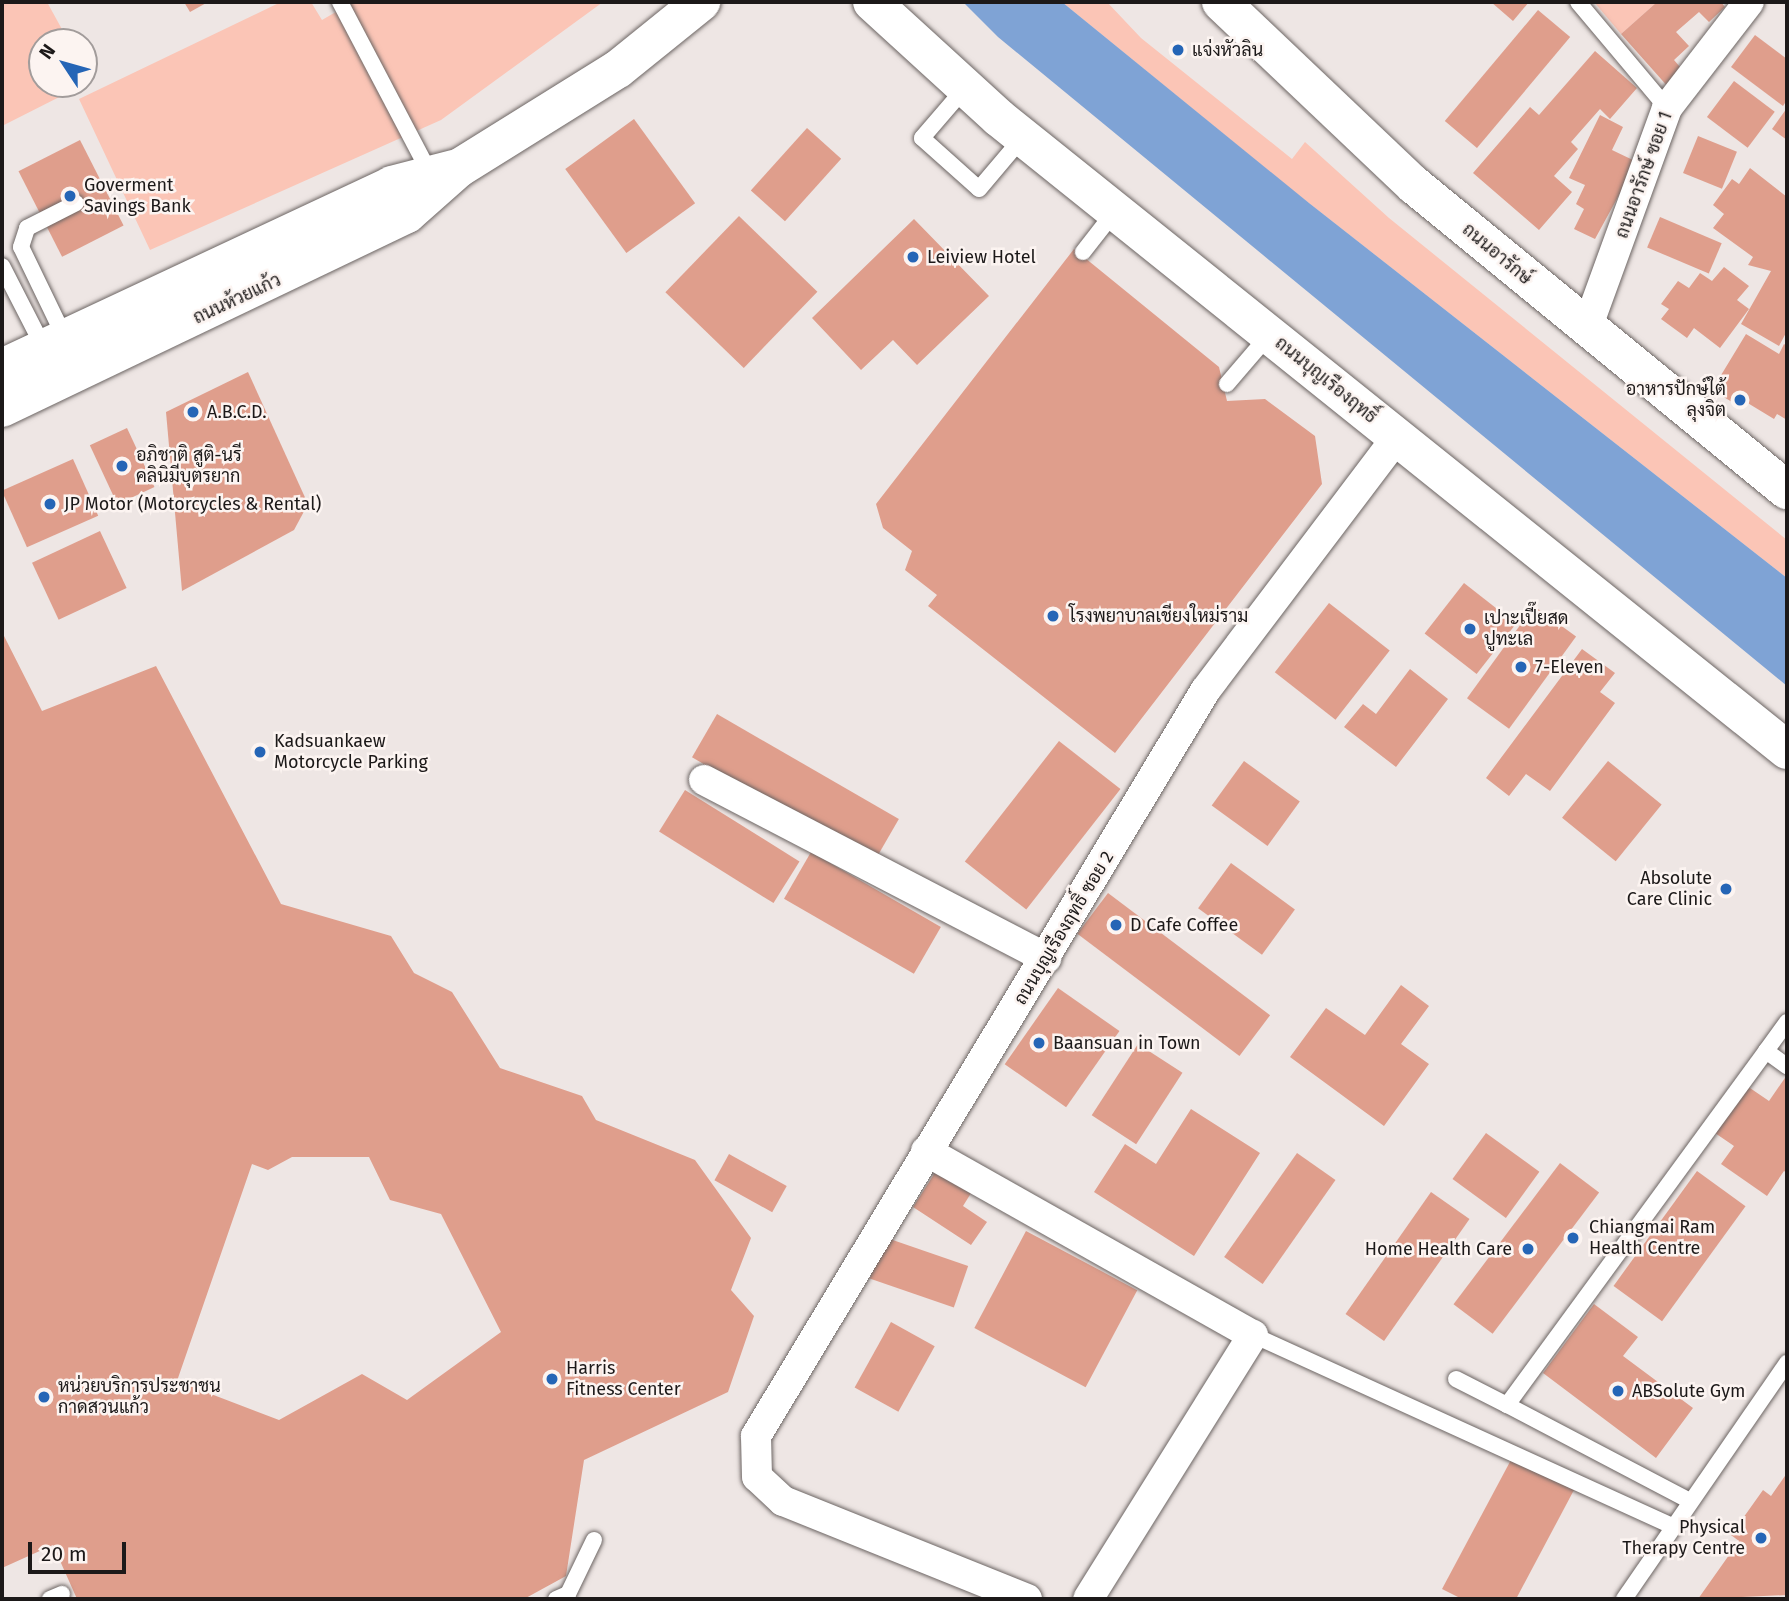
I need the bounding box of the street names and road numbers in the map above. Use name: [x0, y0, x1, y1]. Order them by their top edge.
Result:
street label: ถนนอารักษ์ ซอย 1: [1611, 109, 1677, 241]
street label: ถนนอารักษ์: [1458, 219, 1536, 289]
street label: ถนนห้วยแก้ว: [190, 269, 284, 329]
street label: ถนนบุญเรืองฤทธิ์: [1271, 332, 1381, 428]
street label: ถนนบุญเรืองฤทธิ์ ซอย 2: [1010, 847, 1118, 1009]

